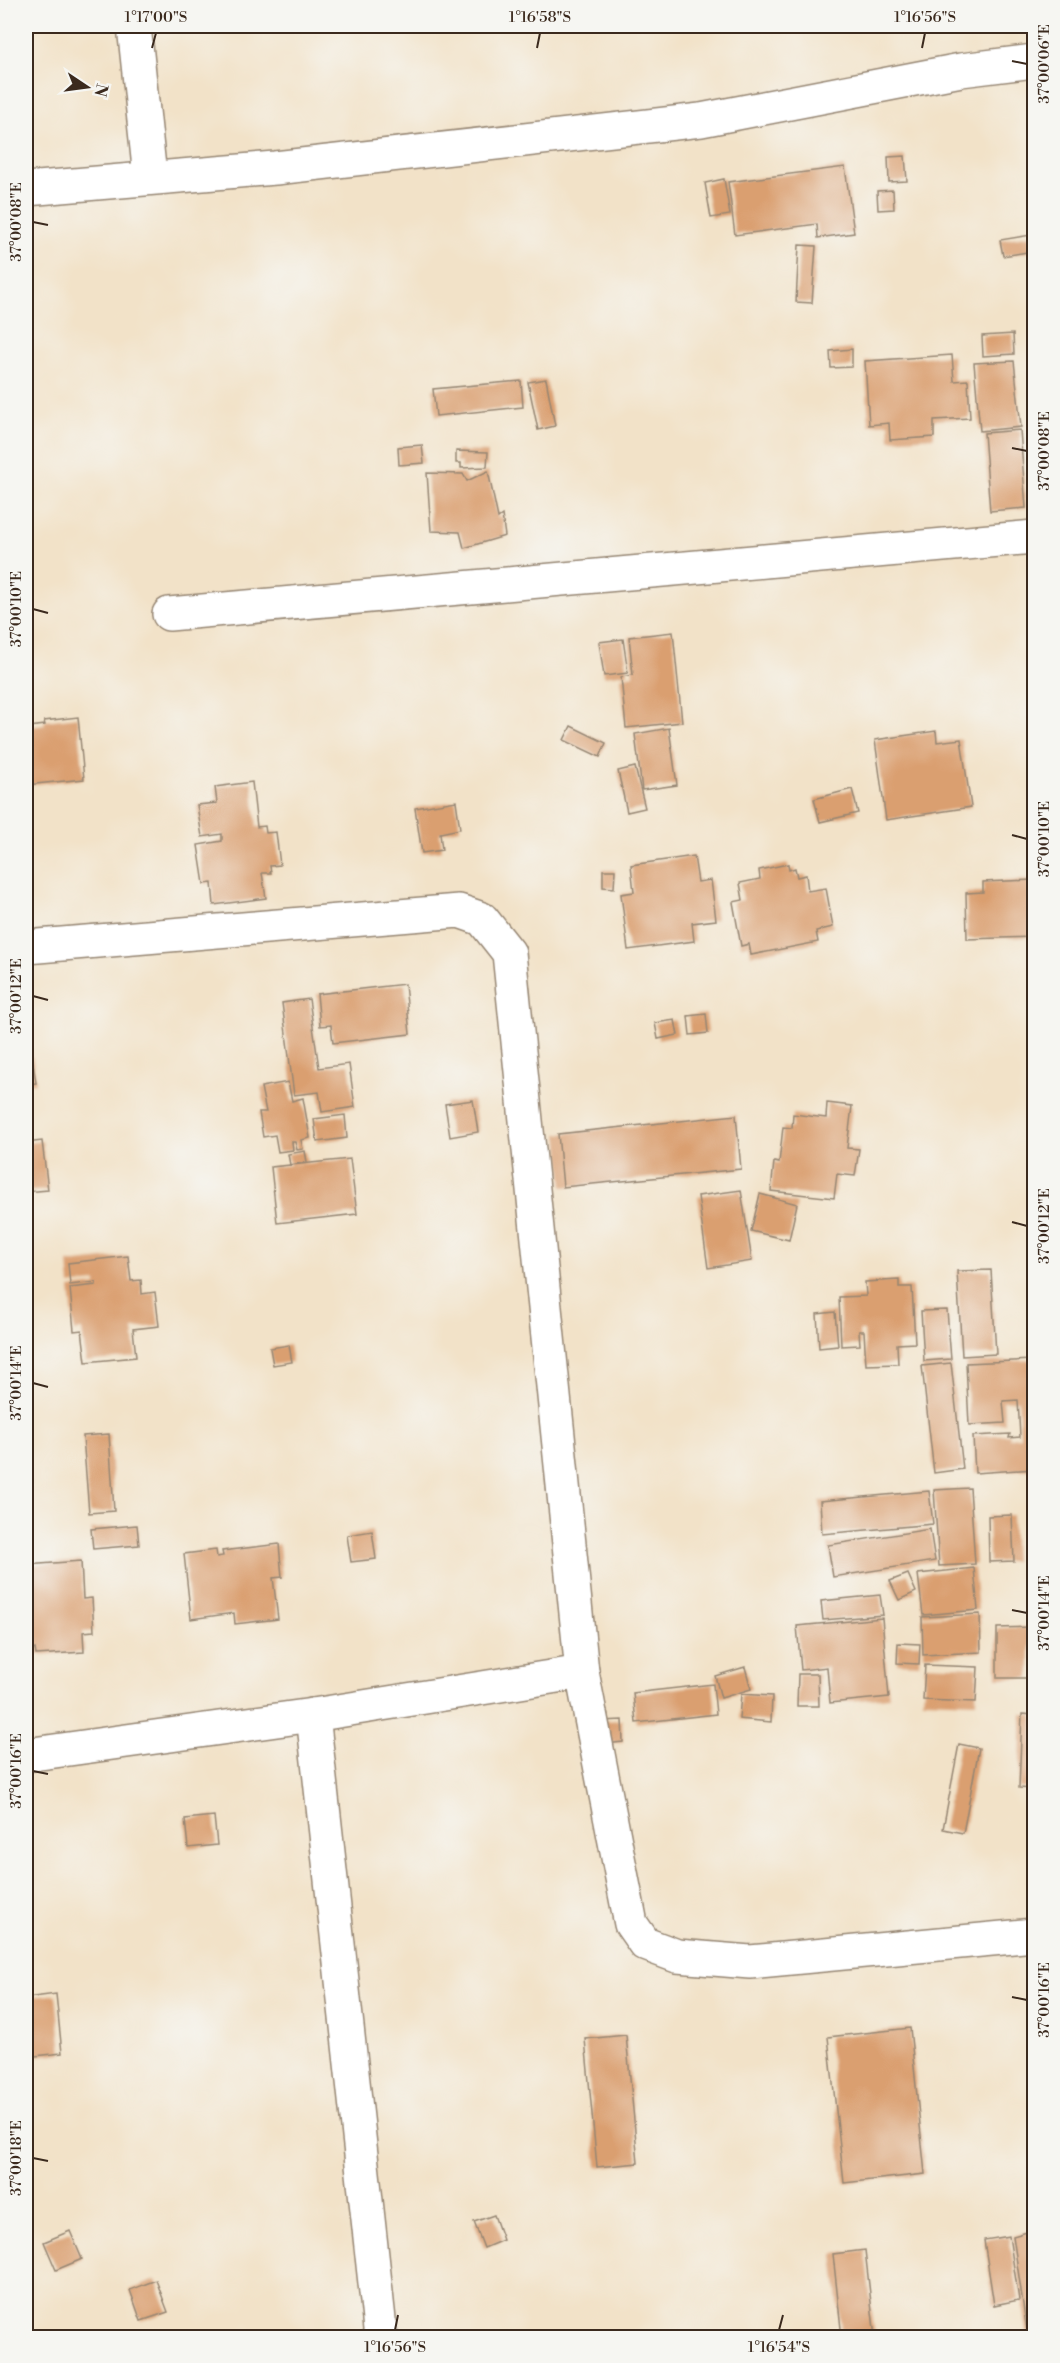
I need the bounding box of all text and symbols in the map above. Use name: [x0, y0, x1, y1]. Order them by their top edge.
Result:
text: 1°17'00"S: [125, 8, 187, 27]
text: 1°16'58"S: [509, 8, 571, 27]
text: 1°16'56"S: [894, 8, 956, 27]
text: 37°00'06"E: [1035, 24, 1054, 104]
north arrow: [57, 57, 117, 117]
text: N: [89, 82, 112, 99]
text: 37°00'08"E: [7, 182, 26, 262]
text: 37°00'08"E: [1035, 411, 1054, 491]
text: 37°00'10"E: [7, 571, 26, 647]
text: 37°00'10"E: [1035, 801, 1054, 877]
text: 37°00'12"E: [7, 958, 26, 1034]
text: 37°00'12"E: [1035, 1188, 1054, 1264]
text: 37°00'14"E: [7, 1345, 26, 1421]
text: 37°00'14"E: [1035, 1575, 1054, 1651]
text: 37°00'16"E: [7, 1733, 26, 1809]
text: 37°00'16"E: [1035, 1962, 1054, 2038]
text: 37°00'18"E: [7, 2120, 26, 2196]
text: 1°16'56"S: [364, 2338, 426, 2357]
text: 1°16'54"S: [748, 2338, 810, 2357]

